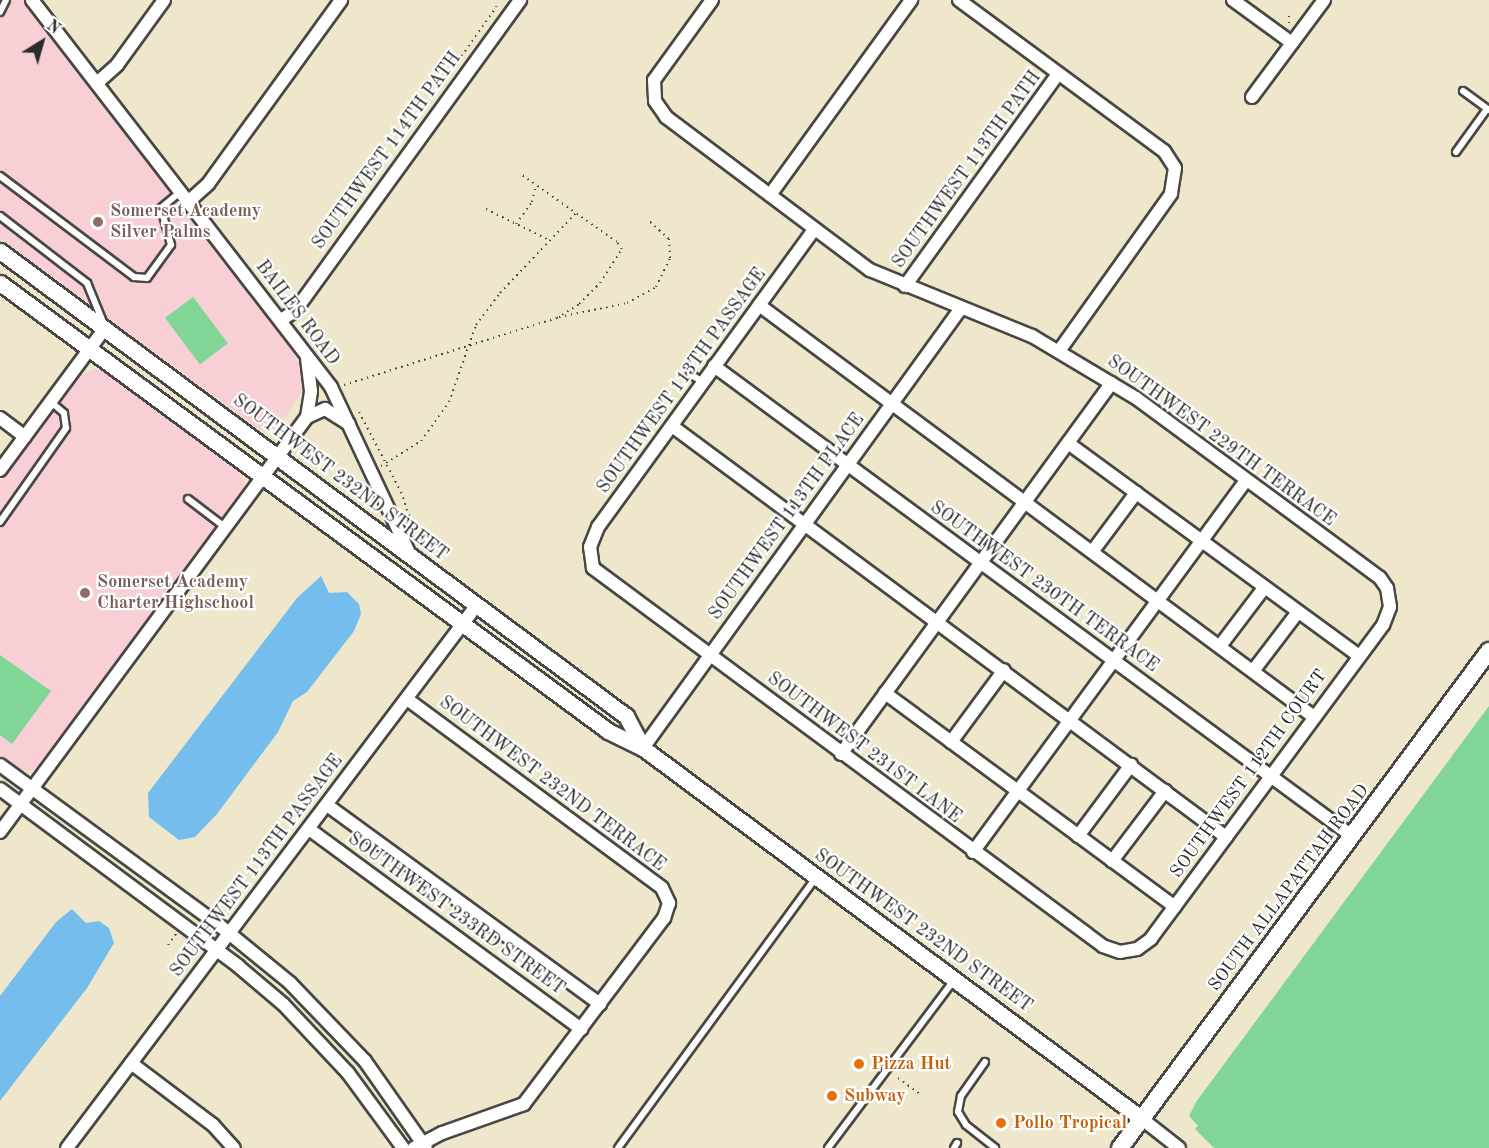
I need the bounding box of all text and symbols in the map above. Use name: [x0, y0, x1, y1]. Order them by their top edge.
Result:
north arrow: [12, 12, 72, 72]
text: N: [43, 18, 63, 38]
street label: SOUTHWEST 114TH PATH: [308, 48, 466, 254]
street label: SOUTHWEST 113TH PATH: [888, 67, 1046, 273]
place label: Somerset Academy Silver Palms: [110, 201, 261, 244]
marker: Somerset Academy Silver Palms: [91, 215, 105, 229]
street label: BAILES ROAD: [251, 256, 343, 370]
street label: SOUTHWEST 113TH PASSAGE: [593, 264, 771, 498]
street label: SOUTHWEST 229TH TERRACE: [1103, 351, 1339, 531]
street label: SOUTHWEST 232ND STREET: [228, 390, 452, 566]
street label: SOUTHWEST 113TH PLACE: [705, 409, 869, 625]
street label: SOUTHWEST 230TH TERRACE: [926, 497, 1162, 677]
place label: Somerset Academy Charter Highschool: [97, 572, 254, 614]
marker: Somerset Academy Charter Highschool: [78, 586, 92, 600]
street label: SOUTHWEST 112TH COURT: [1166, 666, 1332, 882]
street label: SOUTHWEST 231ST LANE: [763, 668, 965, 828]
street label: SOUTHWEST 232ND TERRACE: [435, 692, 669, 876]
street label: SOUTHWEST 113TH PASSAGE: [166, 750, 348, 982]
street label: SOUTH ALLAPATTAH ROAD: [1204, 780, 1374, 996]
street label: SOUTHWEST 233RD STREET: [343, 828, 569, 1000]
street label: SOUTHWEST 232ND STREET: [810, 845, 1036, 1017]
place label: Pizza Hut: [871, 1053, 951, 1075]
marker: Pizza Hut: [852, 1057, 866, 1071]
place label: Subway: [844, 1085, 906, 1107]
marker: Subway: [825, 1089, 839, 1103]
place label: Pollo Tropical: [1013, 1112, 1127, 1134]
marker: Pollo Tropical: [994, 1116, 1008, 1130]

